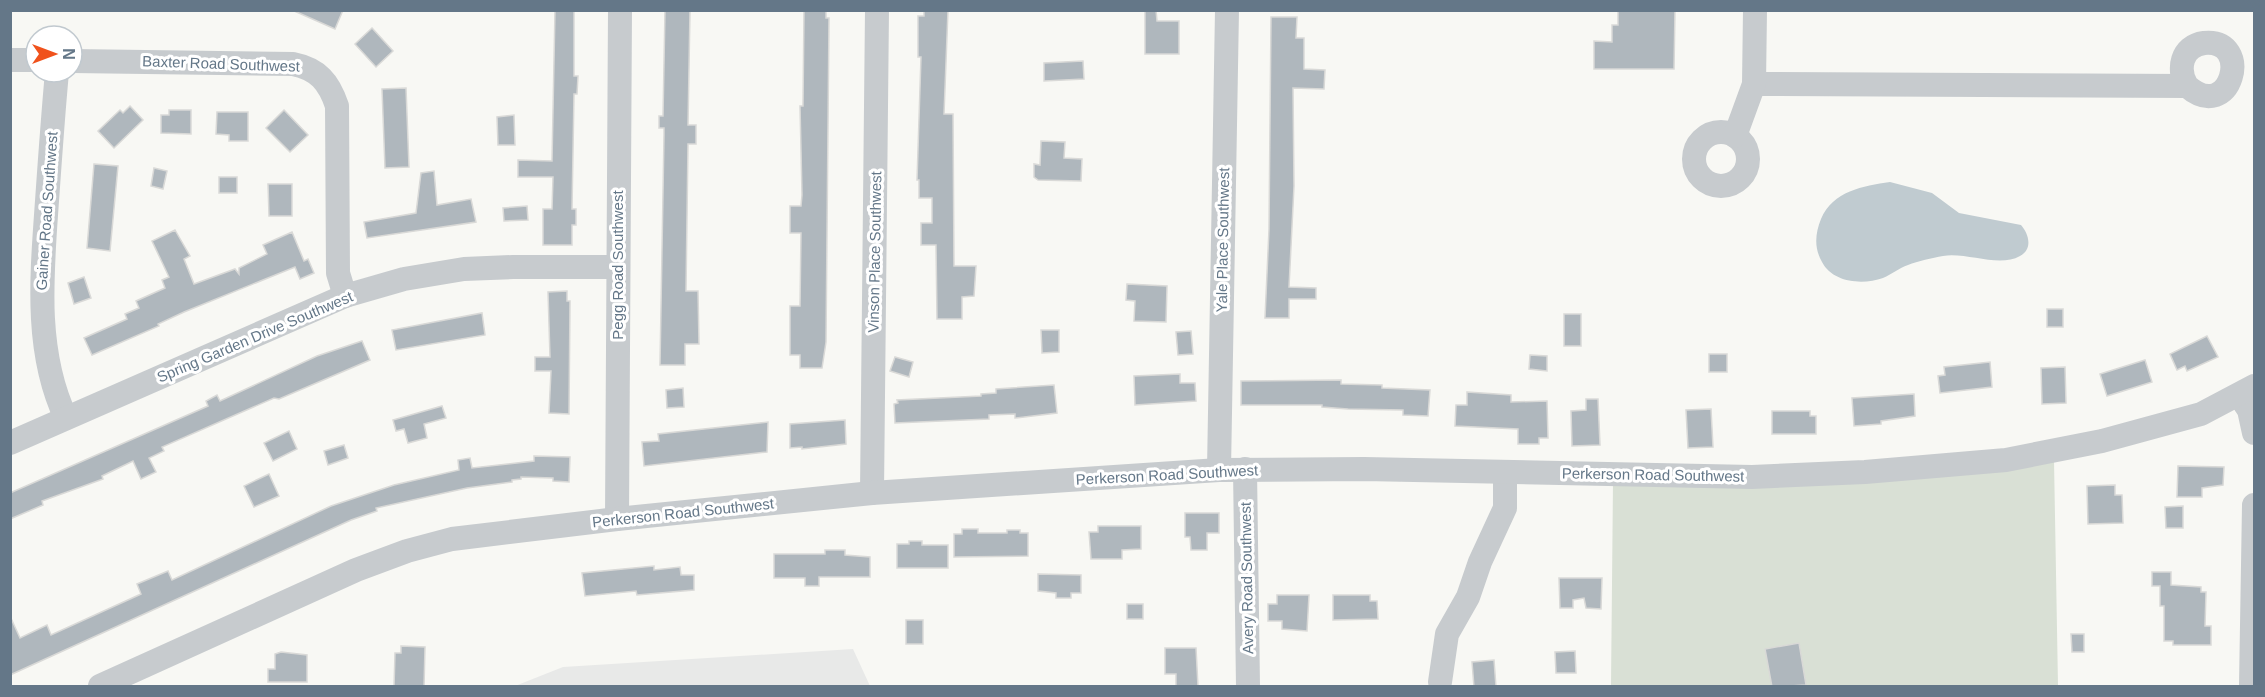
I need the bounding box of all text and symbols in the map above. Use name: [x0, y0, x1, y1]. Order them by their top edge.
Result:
north arrow: [24, 24, 84, 84]
text: N: [60, 48, 77, 60]
street label: Baxter Road Southwest: [142, 52, 301, 75]
street label: Gainer Road Southwest: [32, 130, 61, 291]
street label: Yale Place Southwest: [1213, 167, 1232, 313]
street label: Vinson Place Southwest: [865, 170, 884, 333]
street label: Pegg Road Southwest: [609, 190, 626, 340]
street label: Spring Garden Drive Southwest: [154, 287, 356, 386]
street label: Perkerson Road Southwest: [1075, 461, 1259, 488]
street label: Perkerson Road Southwest: [1562, 464, 1745, 485]
street label: Perkerson Road Southwest: [591, 494, 775, 531]
street label: Avery Road Southwest: [1237, 501, 1256, 654]

